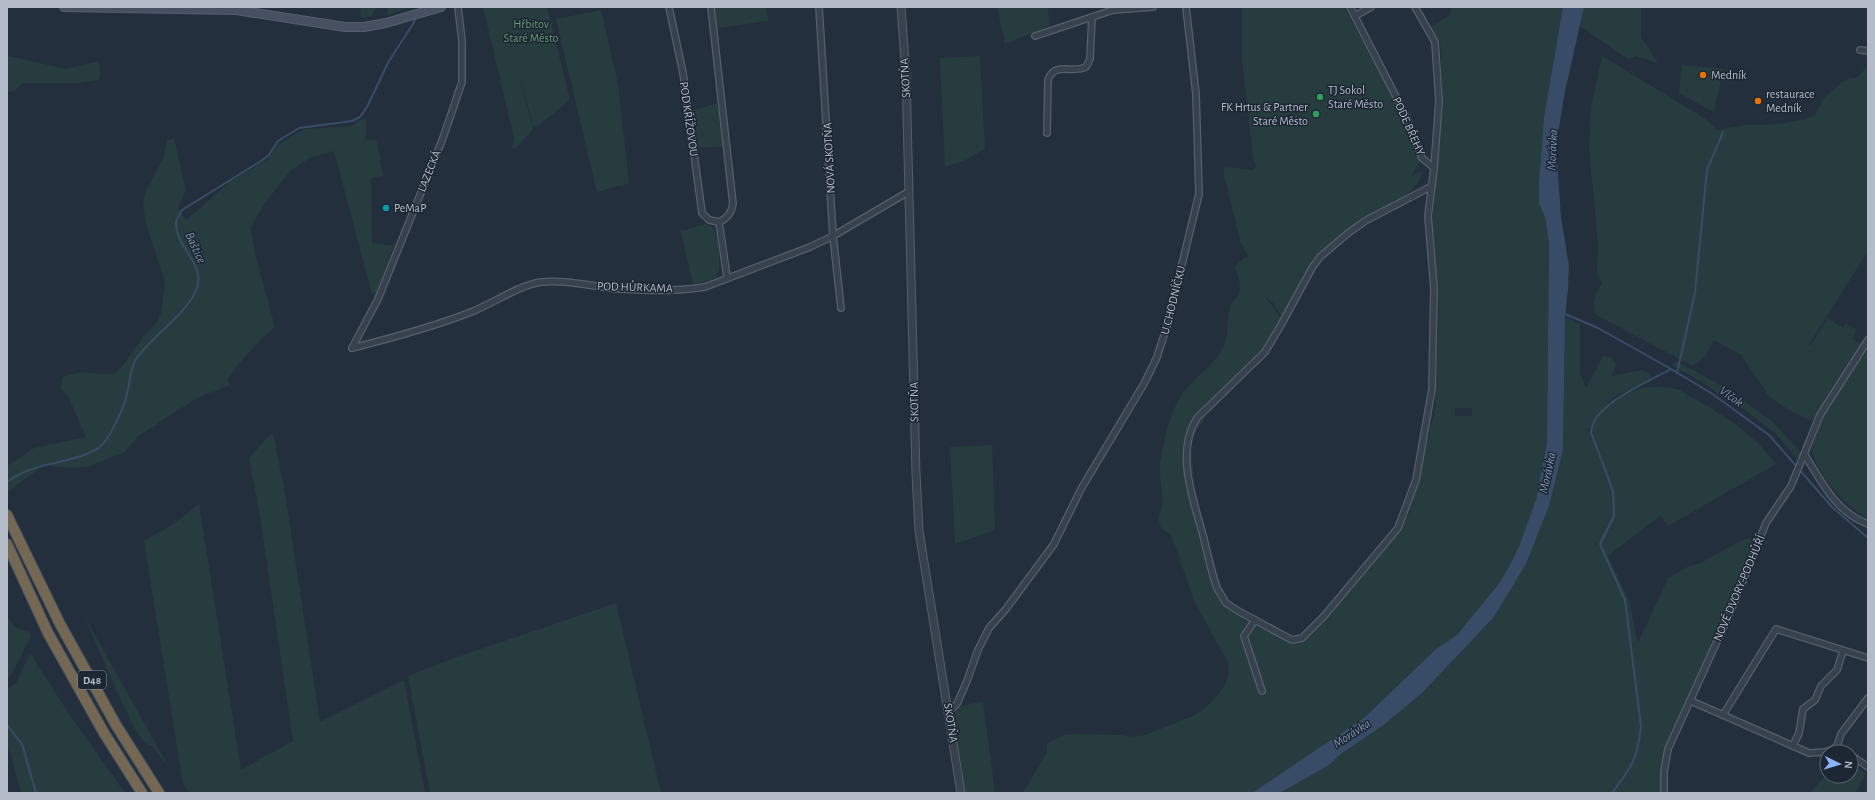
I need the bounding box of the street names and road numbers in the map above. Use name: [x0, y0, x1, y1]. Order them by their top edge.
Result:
street label: SKOTŇA: [897, 58, 912, 98]
street label: POD KŘÍŽOVOU: [678, 81, 701, 157]
street label: PODE BŘEHY: [1391, 94, 1428, 158]
street label: NOVÁ SKOTŇA: [820, 122, 837, 194]
street label: LAZECKÁ: [414, 148, 443, 193]
street label: U CHODNÍČKU: [1158, 264, 1187, 336]
street label: POD HŮRKAMA: [597, 278, 673, 294]
street label: SKOTŇA: [907, 382, 920, 422]
street label: NOVÉ DVORY-PODHŮŘÍ: [1709, 532, 1767, 643]
road number: D48: [78, 671, 106, 689]
street label: SKOTŇA: [942, 702, 961, 744]

